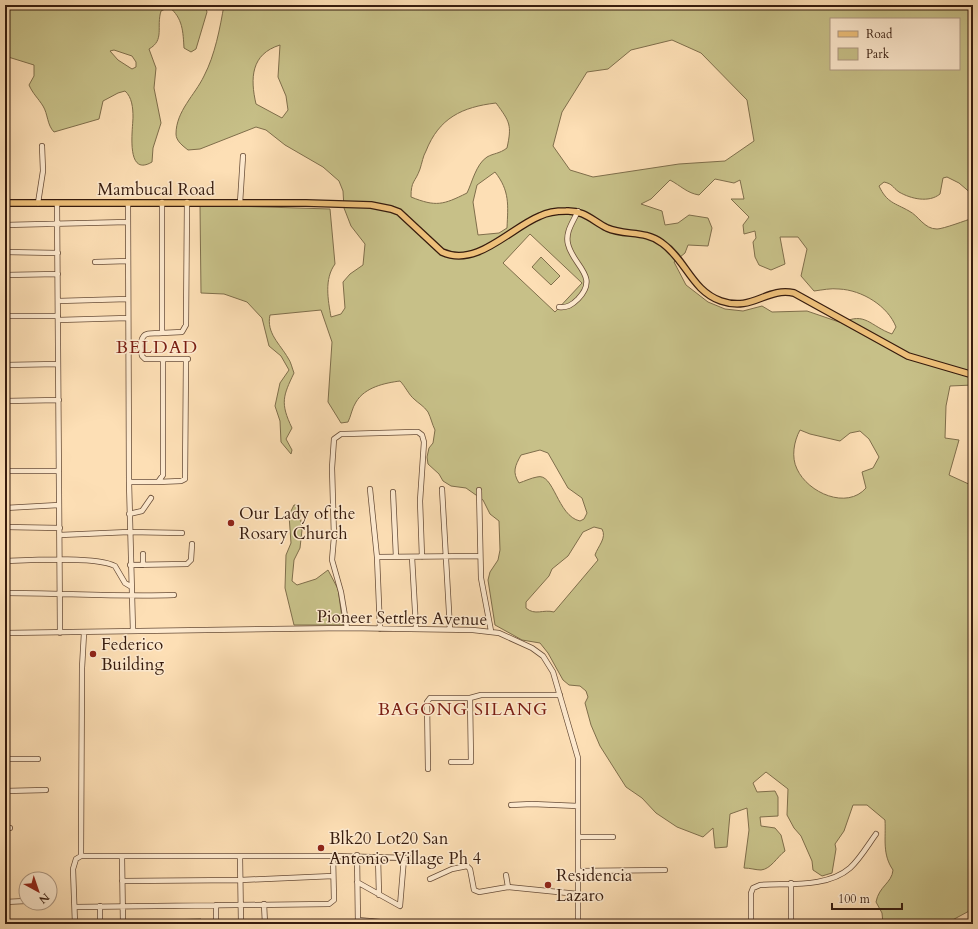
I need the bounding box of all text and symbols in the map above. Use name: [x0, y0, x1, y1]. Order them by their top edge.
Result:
legend: [830, 18, 960, 70]
text: Road: [866, 26, 893, 42]
text: Park: [866, 46, 890, 62]
street label: Mambucal Road: [97, 178, 215, 201]
district label: BELDAD: [116, 335, 198, 360]
place label: Our Lady of the Rosary Church: [239, 502, 355, 545]
marker: Our Lady of the Rosary Church: [226, 518, 236, 528]
street label: Pioneer Settlers Avenue: [317, 605, 487, 631]
place label: Federico Building: [101, 633, 164, 676]
marker: Federico Building: [88, 649, 98, 659]
district label: BAGONG SILANG: [378, 697, 548, 722]
place label: Blk20 Lot20 San Antonio Village Ph 4: [329, 827, 482, 870]
marker: Blk20 Lot20 San Antonio Village Ph 4: [316, 843, 326, 853]
place label: Residencia Lazaro: [556, 864, 633, 907]
north arrow: [18, 871, 58, 911]
marker: Residencia Lazaro: [543, 880, 553, 890]
scale bar: [832, 885, 902, 911]
text: N: [35, 889, 53, 907]
text: 100 m: [838, 891, 871, 907]

